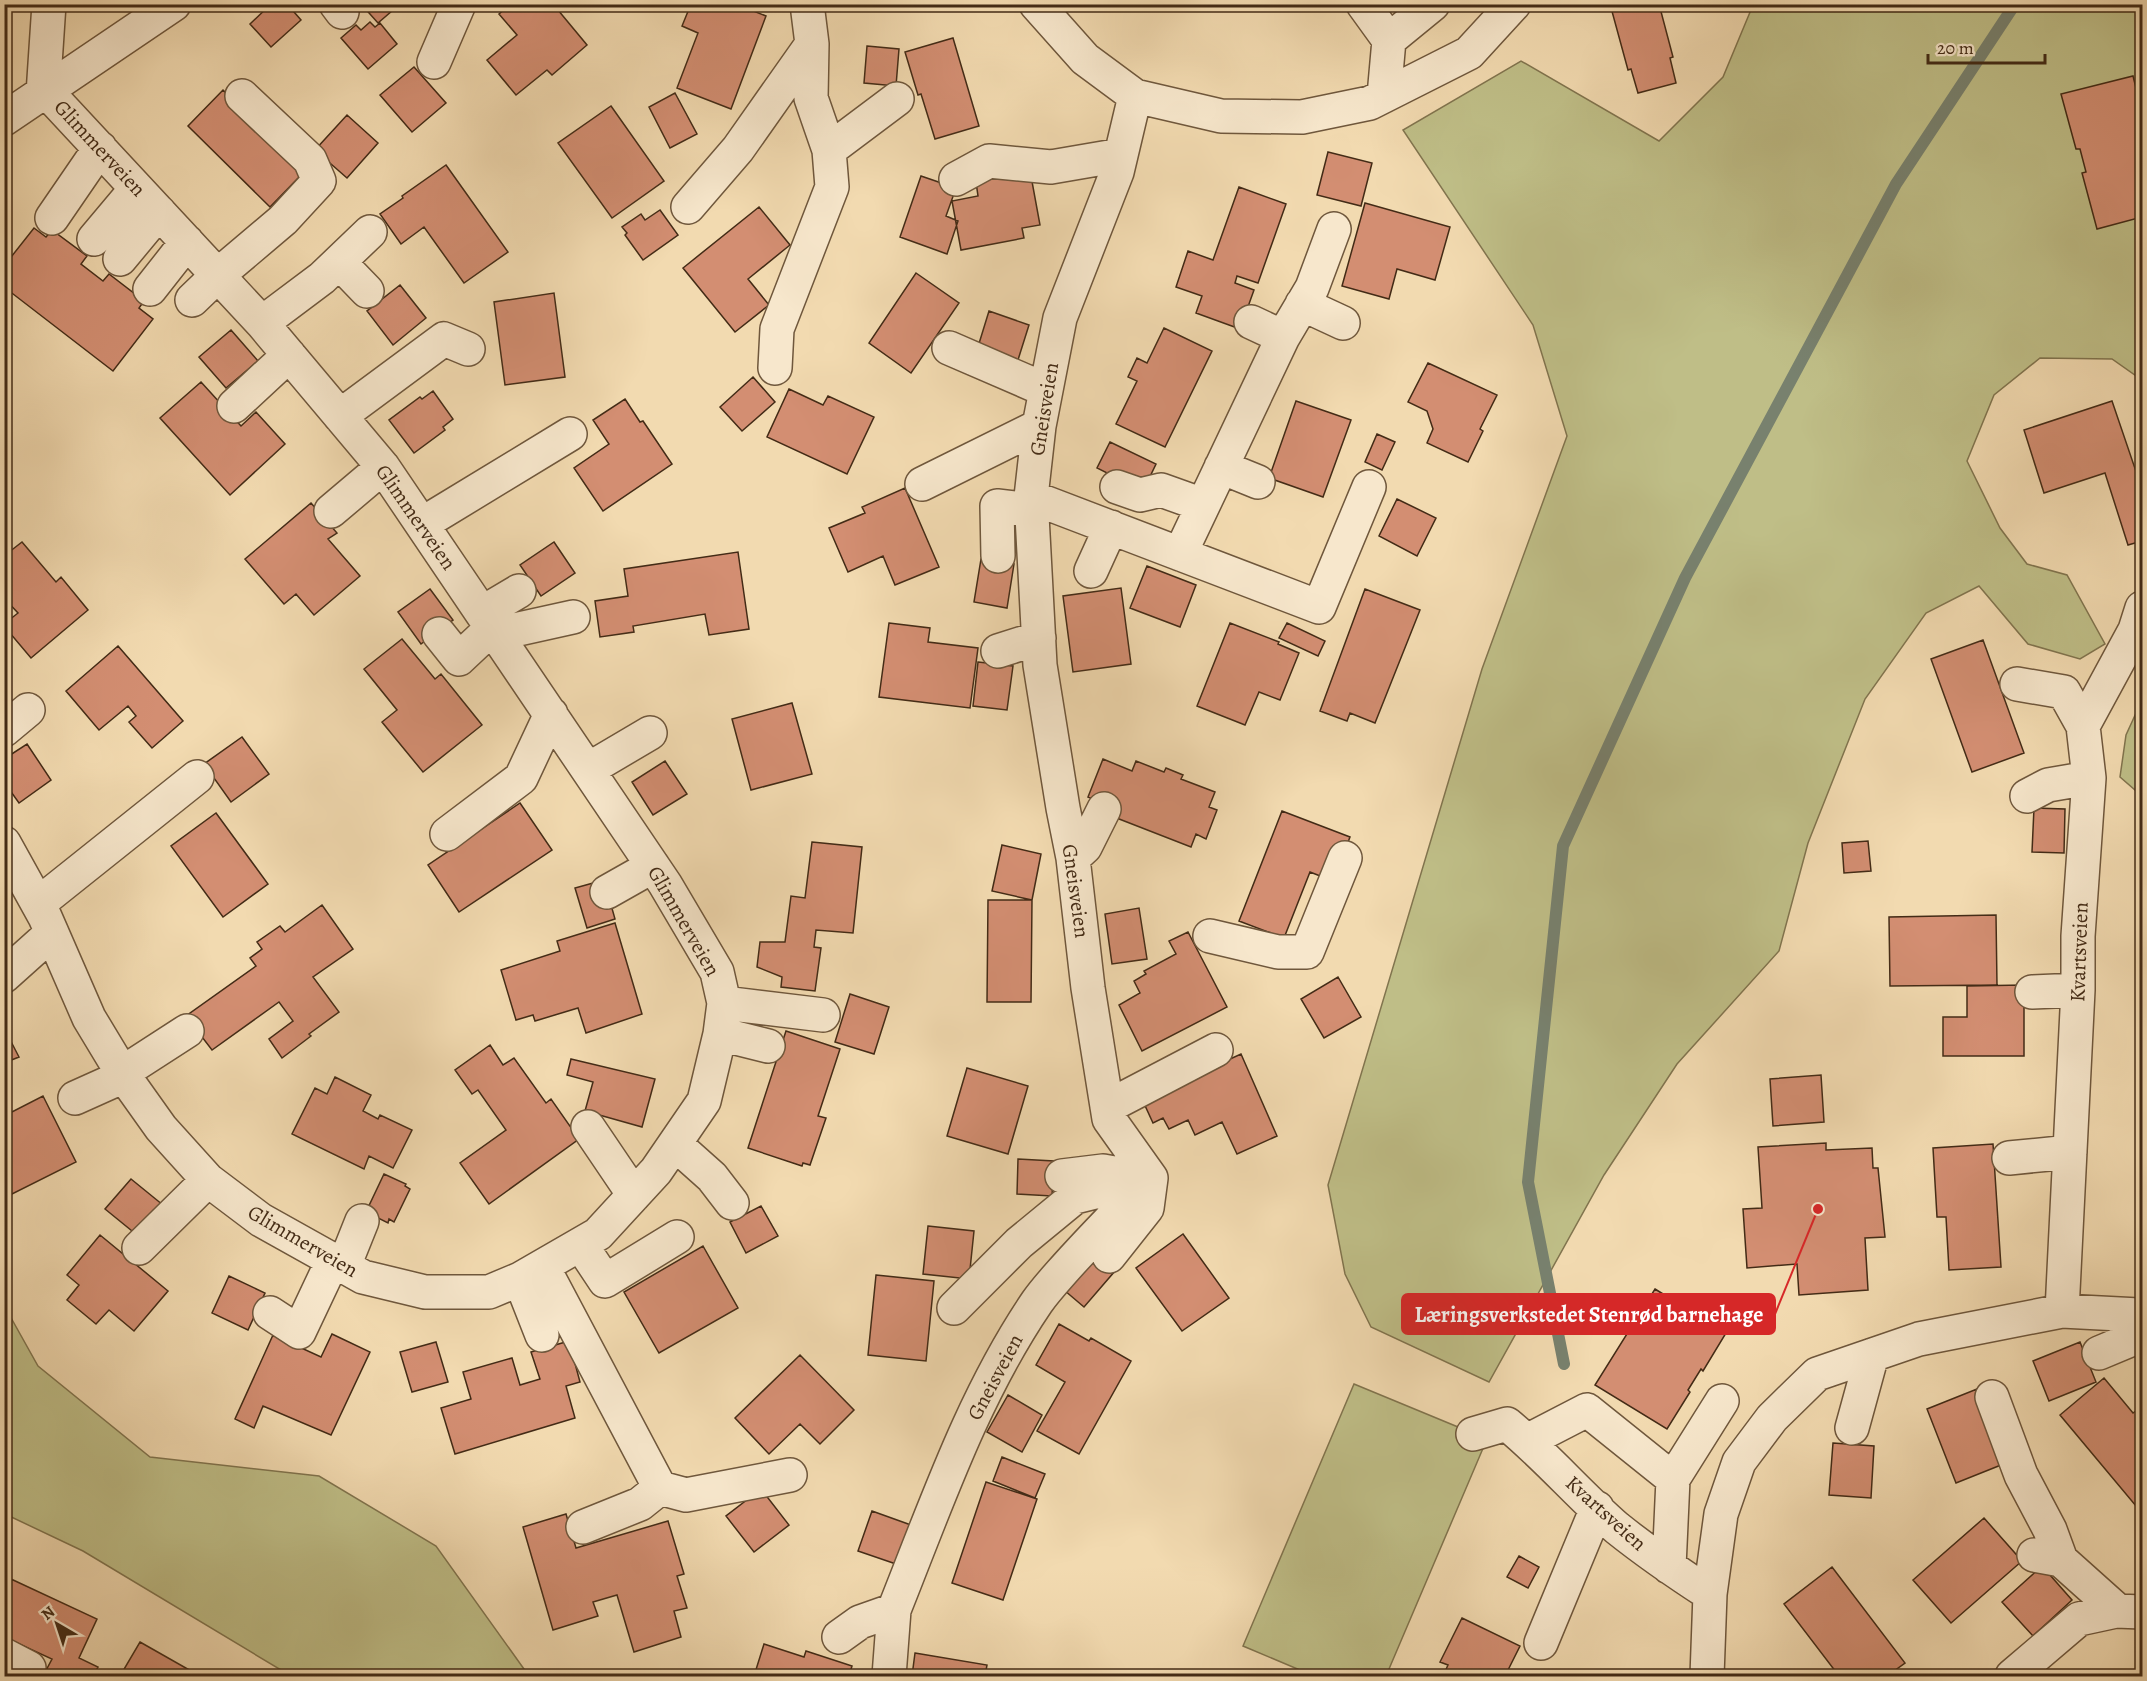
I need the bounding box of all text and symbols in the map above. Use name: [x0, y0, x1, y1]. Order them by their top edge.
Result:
scale bar: [1928, 27, 2045, 65]
text: 20 m: [1937, 36, 1974, 60]
street label: Glimmerveien: [48, 94, 152, 202]
street label: Gneisveien: [1023, 360, 1065, 458]
street label: Glimmerveien: [369, 459, 463, 575]
street label: Gneisveien: [1056, 842, 1096, 940]
street label: Glimmerveien: [641, 861, 727, 981]
street label: Kvartsveien: [2063, 902, 2095, 1002]
street label: Glimmerveien: [243, 1198, 363, 1284]
callout: Læringsverkstedet Stenrød barnehage: [1402, 1294, 1775, 1334]
text: Læringsverkstedet Stenrød barnehage: [1414, 1300, 1764, 1330]
street label: Gneisveien: [961, 1329, 1029, 1425]
street label: Kvartsveien: [1559, 1469, 1653, 1557]
north arrow: [27, 1594, 87, 1654]
text: N: [37, 1601, 60, 1625]

